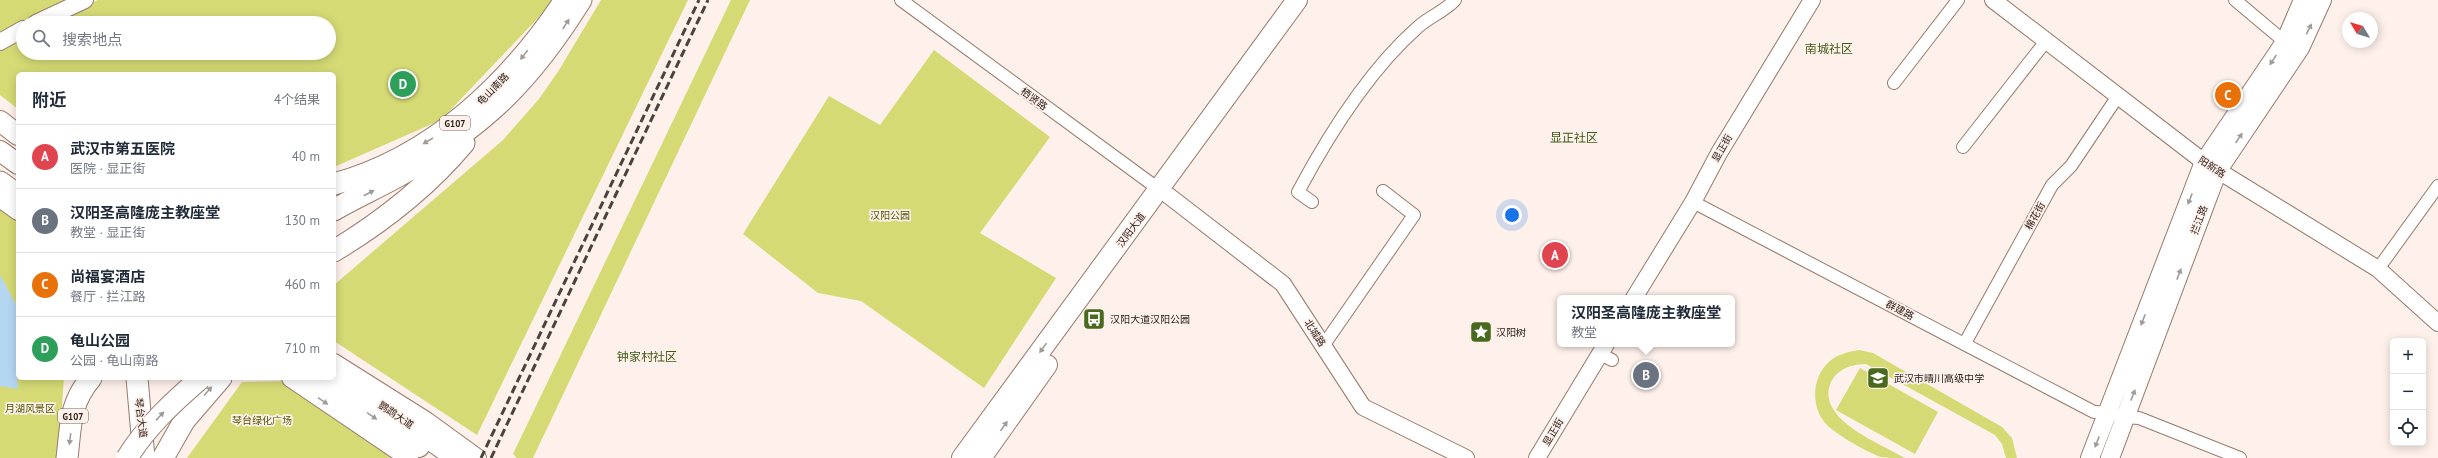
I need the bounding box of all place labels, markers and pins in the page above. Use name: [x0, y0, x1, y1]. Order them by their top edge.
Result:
pin: D: [390, 69, 416, 99]
pin: C: [2215, 80, 2241, 110]
pin: A: [1542, 240, 1568, 270]
bus stop icon: 汉阳大道汉阳公园: [1081, 306, 1107, 332]
place label: 汉阳大道汉阳公园: [1110, 313, 1190, 326]
place icon: 汉阳树: [1468, 319, 1494, 345]
place label: 汉阳树: [1496, 326, 1526, 339]
pin: B: [1633, 360, 1659, 390]
school or university icon: 武汉市晴川高级中学: [1865, 365, 1891, 391]
place label: 武汉市晴川高级中学: [1894, 372, 1984, 385]

